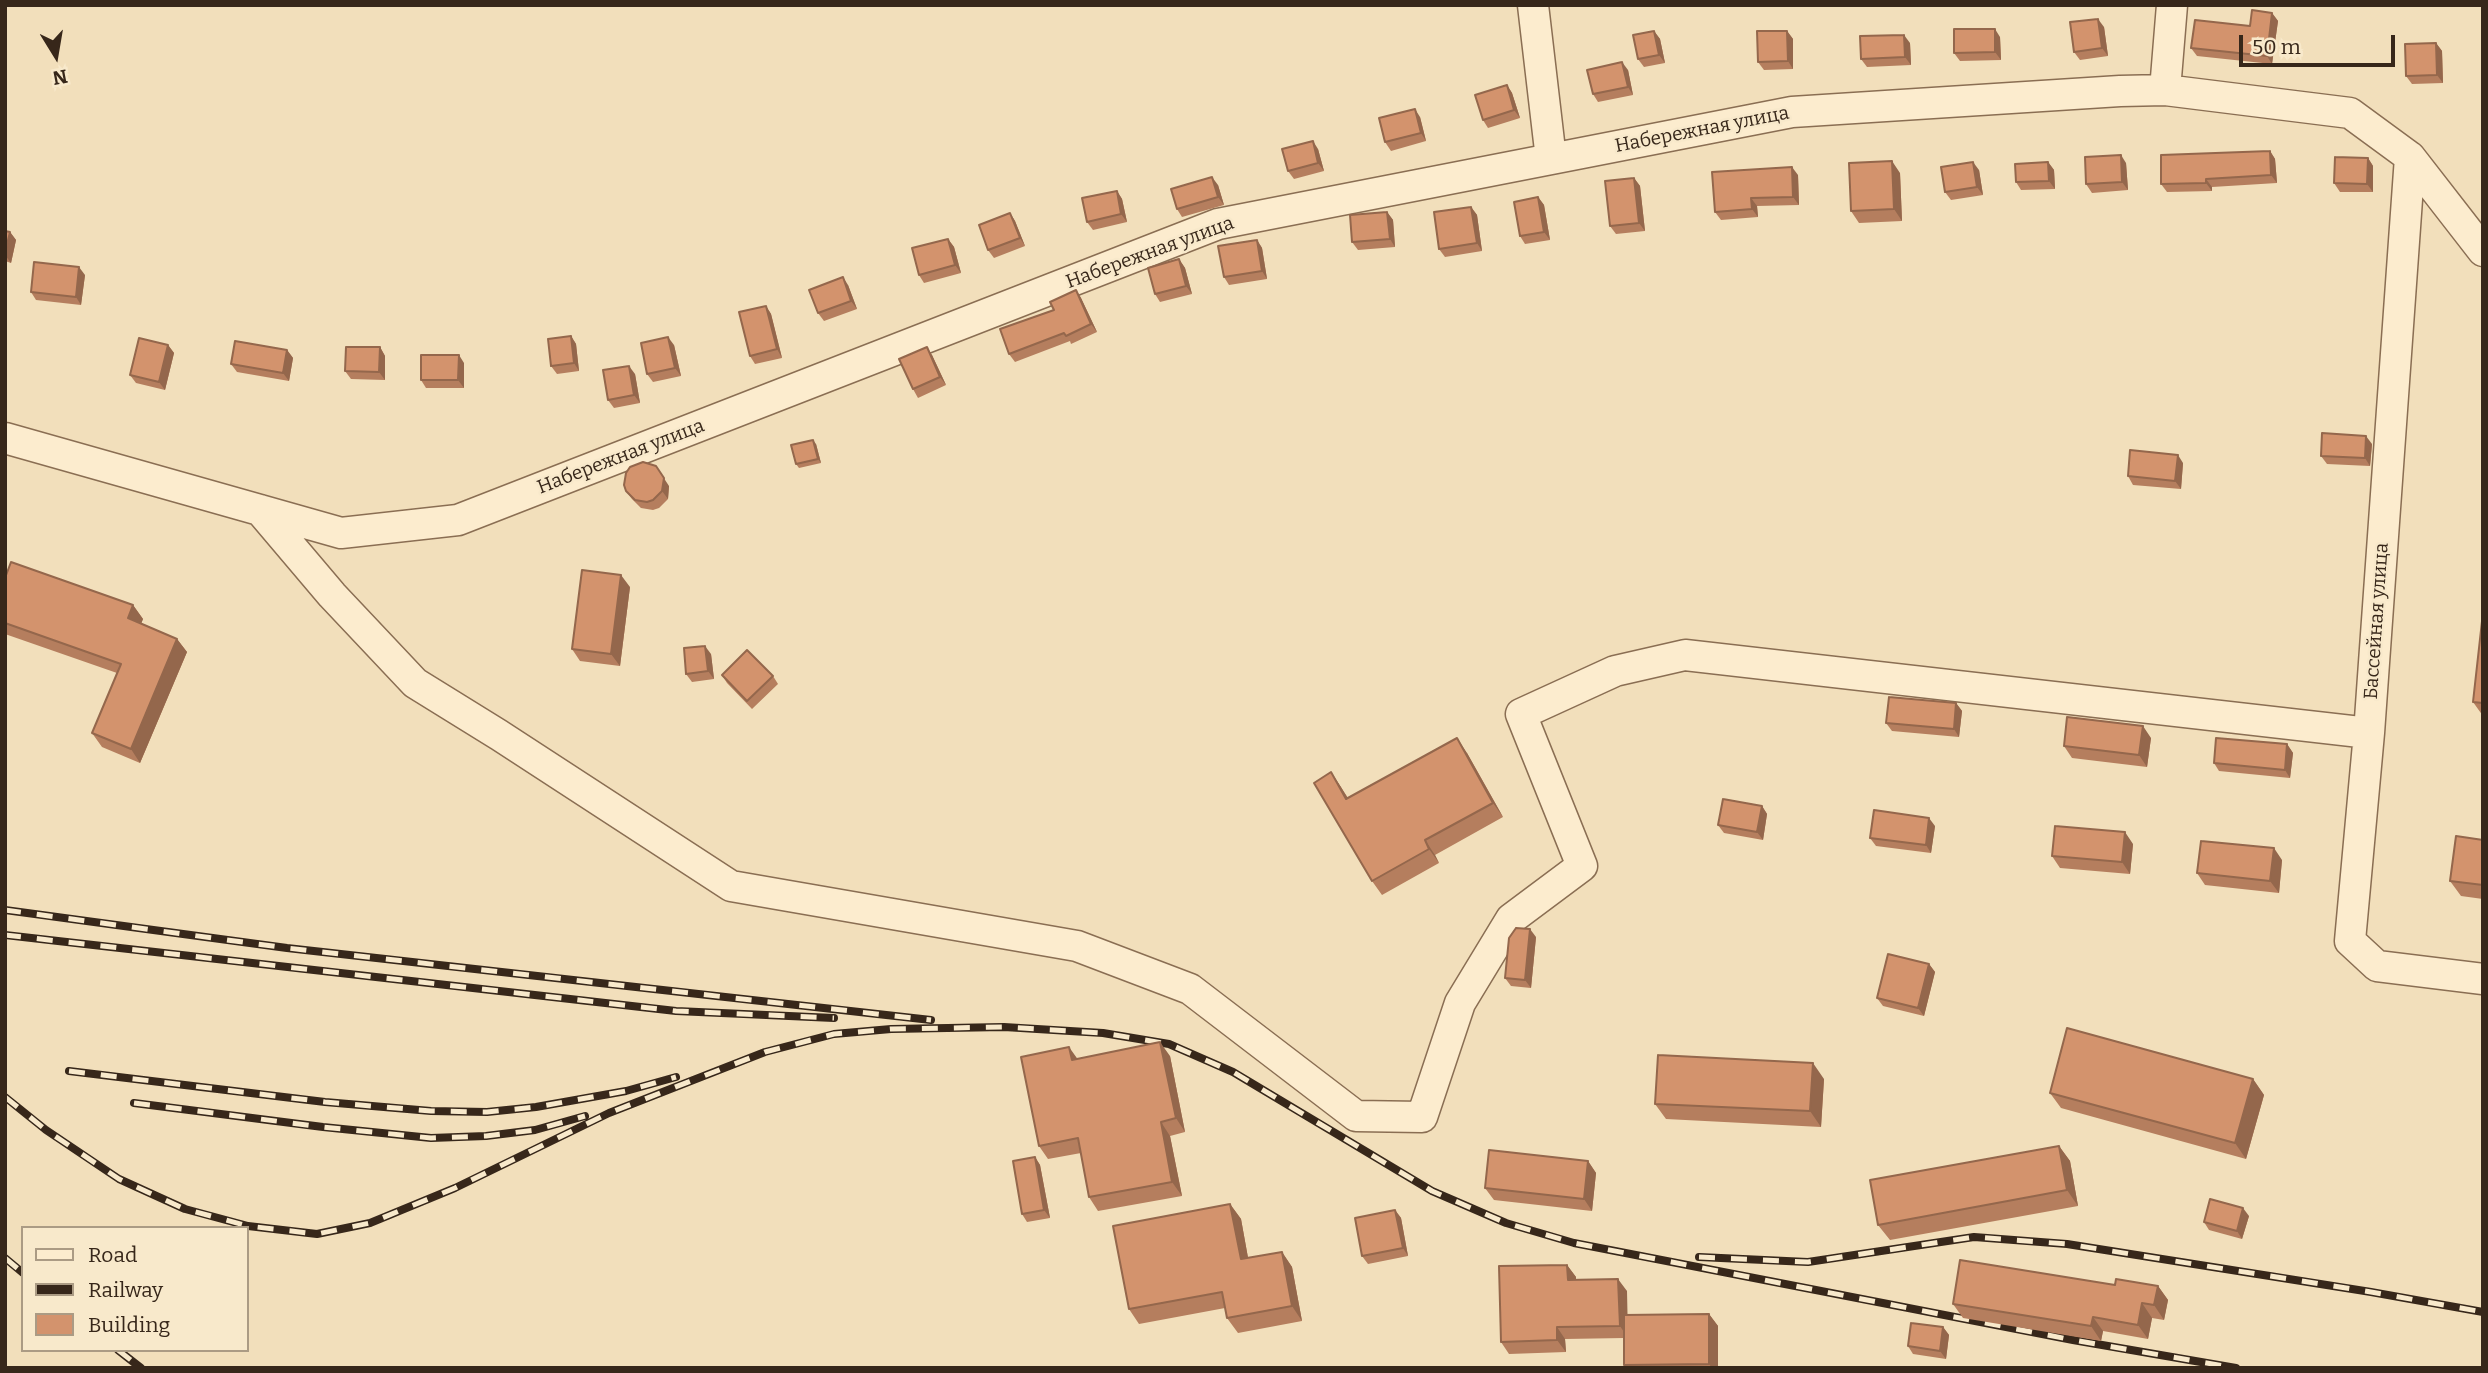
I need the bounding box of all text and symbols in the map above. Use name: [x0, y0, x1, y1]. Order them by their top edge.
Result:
north arrow: [21, 21, 91, 91]
scale bar: [2243, 21, 2399, 65]
text: 50 m: [2252, 34, 2301, 60]
text: N: [51, 64, 70, 90]
street label: Набережная улица: [1613, 102, 1791, 158]
street label: Набережная улица: [1063, 212, 1237, 294]
street label: Набережная улица: [534, 415, 708, 499]
street label: Бассейная улица: [2360, 542, 2394, 700]
legend: [21, 1226, 248, 1352]
text: Road: [88, 1242, 137, 1268]
text: Railway: [88, 1277, 163, 1303]
text: Building: [88, 1312, 170, 1338]

